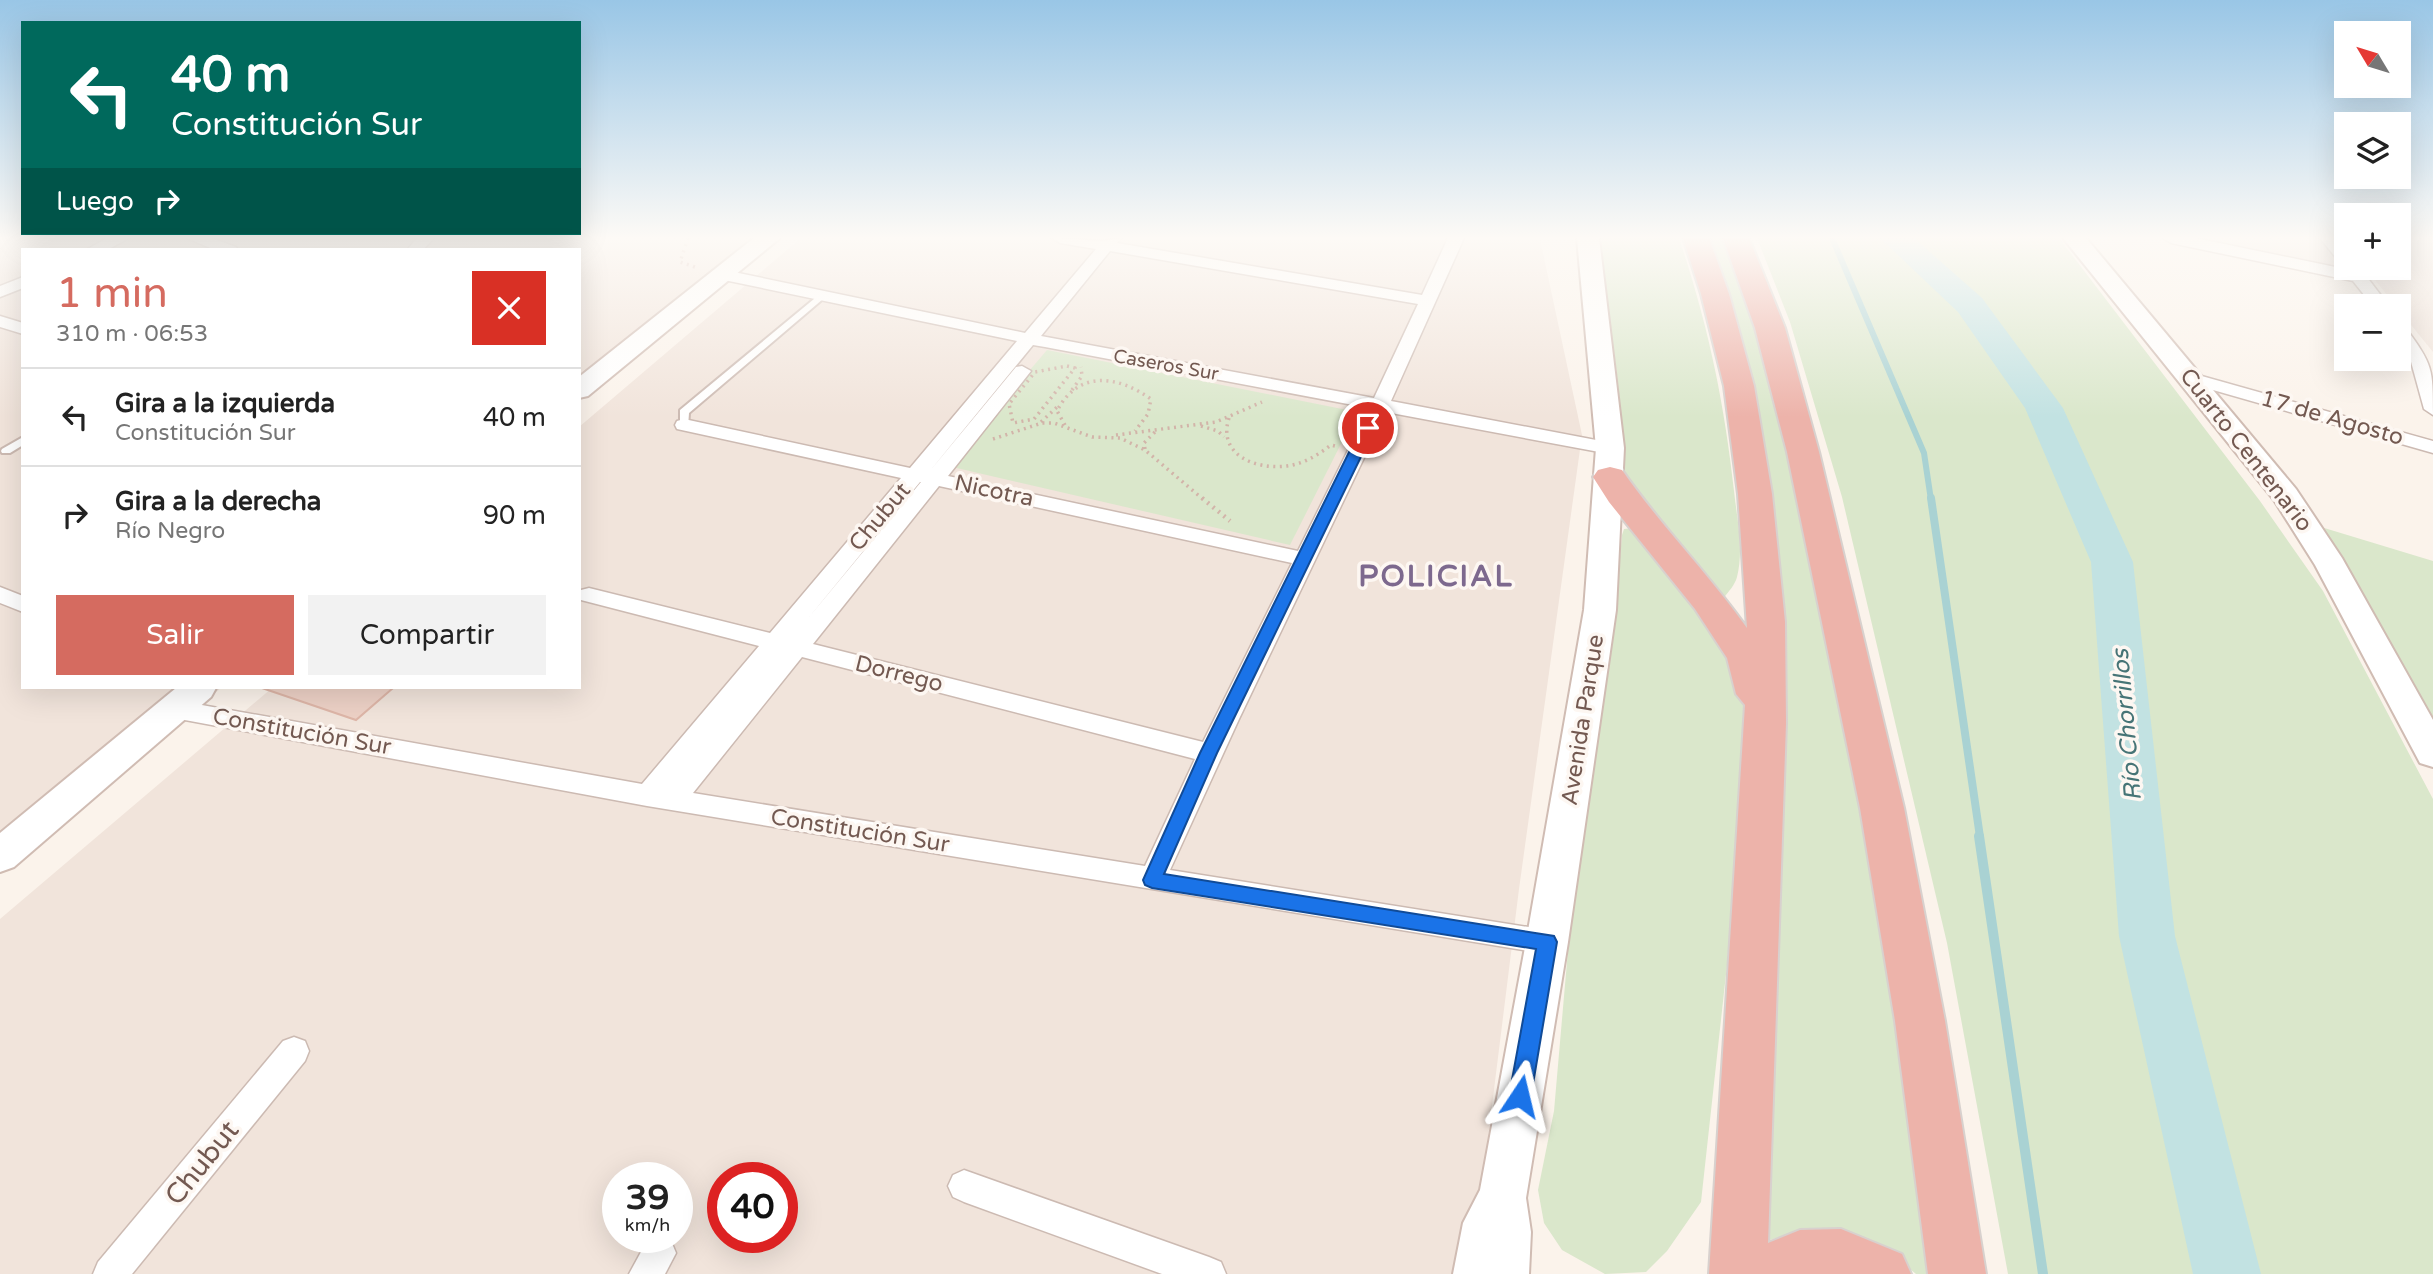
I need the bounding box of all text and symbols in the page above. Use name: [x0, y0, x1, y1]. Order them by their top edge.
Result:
north arrow: [2334, 21, 2412, 98]
map controls: [2334, 21, 2411, 371]
text: 40 m: [171, 46, 290, 105]
icon: left: [56, 49, 147, 140]
text: Constitución Sur: [171, 106, 422, 144]
button: layers: [2334, 112, 2411, 189]
icon: right: [148, 182, 186, 220]
text: Luego: [56, 186, 134, 217]
button: +: [2334, 203, 2411, 280]
text: 1 min: [56, 268, 168, 319]
button: close: [472, 271, 546, 345]
button: −: [2334, 294, 2411, 371]
text: 310 m · 06:53: [56, 320, 208, 348]
street label: Caseros Sur: [1112, 345, 1221, 385]
street label: Cuarto Centenario: [2174, 363, 2318, 537]
street label: 17 de Agosto: [2257, 384, 2407, 452]
text: Gira a la izquierda: [115, 388, 335, 419]
icon: left: [56, 398, 94, 436]
pin: [1338, 398, 1398, 458]
text: 40 m: [483, 402, 546, 433]
icon: arrive: [1349, 409, 1387, 447]
text: Constitución Sur: [115, 419, 296, 447]
street label: Nicotra: [952, 469, 1036, 513]
street label: Chubut: [843, 477, 917, 557]
text: Gira a la derecha: [115, 486, 321, 517]
icon: right: [56, 496, 94, 534]
text: 90 m: [483, 500, 546, 531]
text: Río Negro: [115, 517, 225, 545]
district label: POLICIAL: [1358, 558, 1514, 595]
button: Salir: [56, 595, 294, 675]
button: Compartir: [308, 595, 546, 675]
street label: Avenida Parque: [1556, 633, 1610, 807]
water label: Río Chorrillos: [2106, 646, 2148, 802]
street label: Dorrego: [852, 650, 946, 698]
street label: Constitución Sur: [211, 703, 394, 761]
street label: Constitución Sur: [769, 803, 952, 859]
position arrow: [1483, 1059, 1557, 1133]
street label: Chubut: [158, 1114, 247, 1212]
speed limit sign: 40: [707, 1162, 798, 1253]
text: 39: [626, 1177, 669, 1219]
text: km/h: [625, 1214, 670, 1236]

